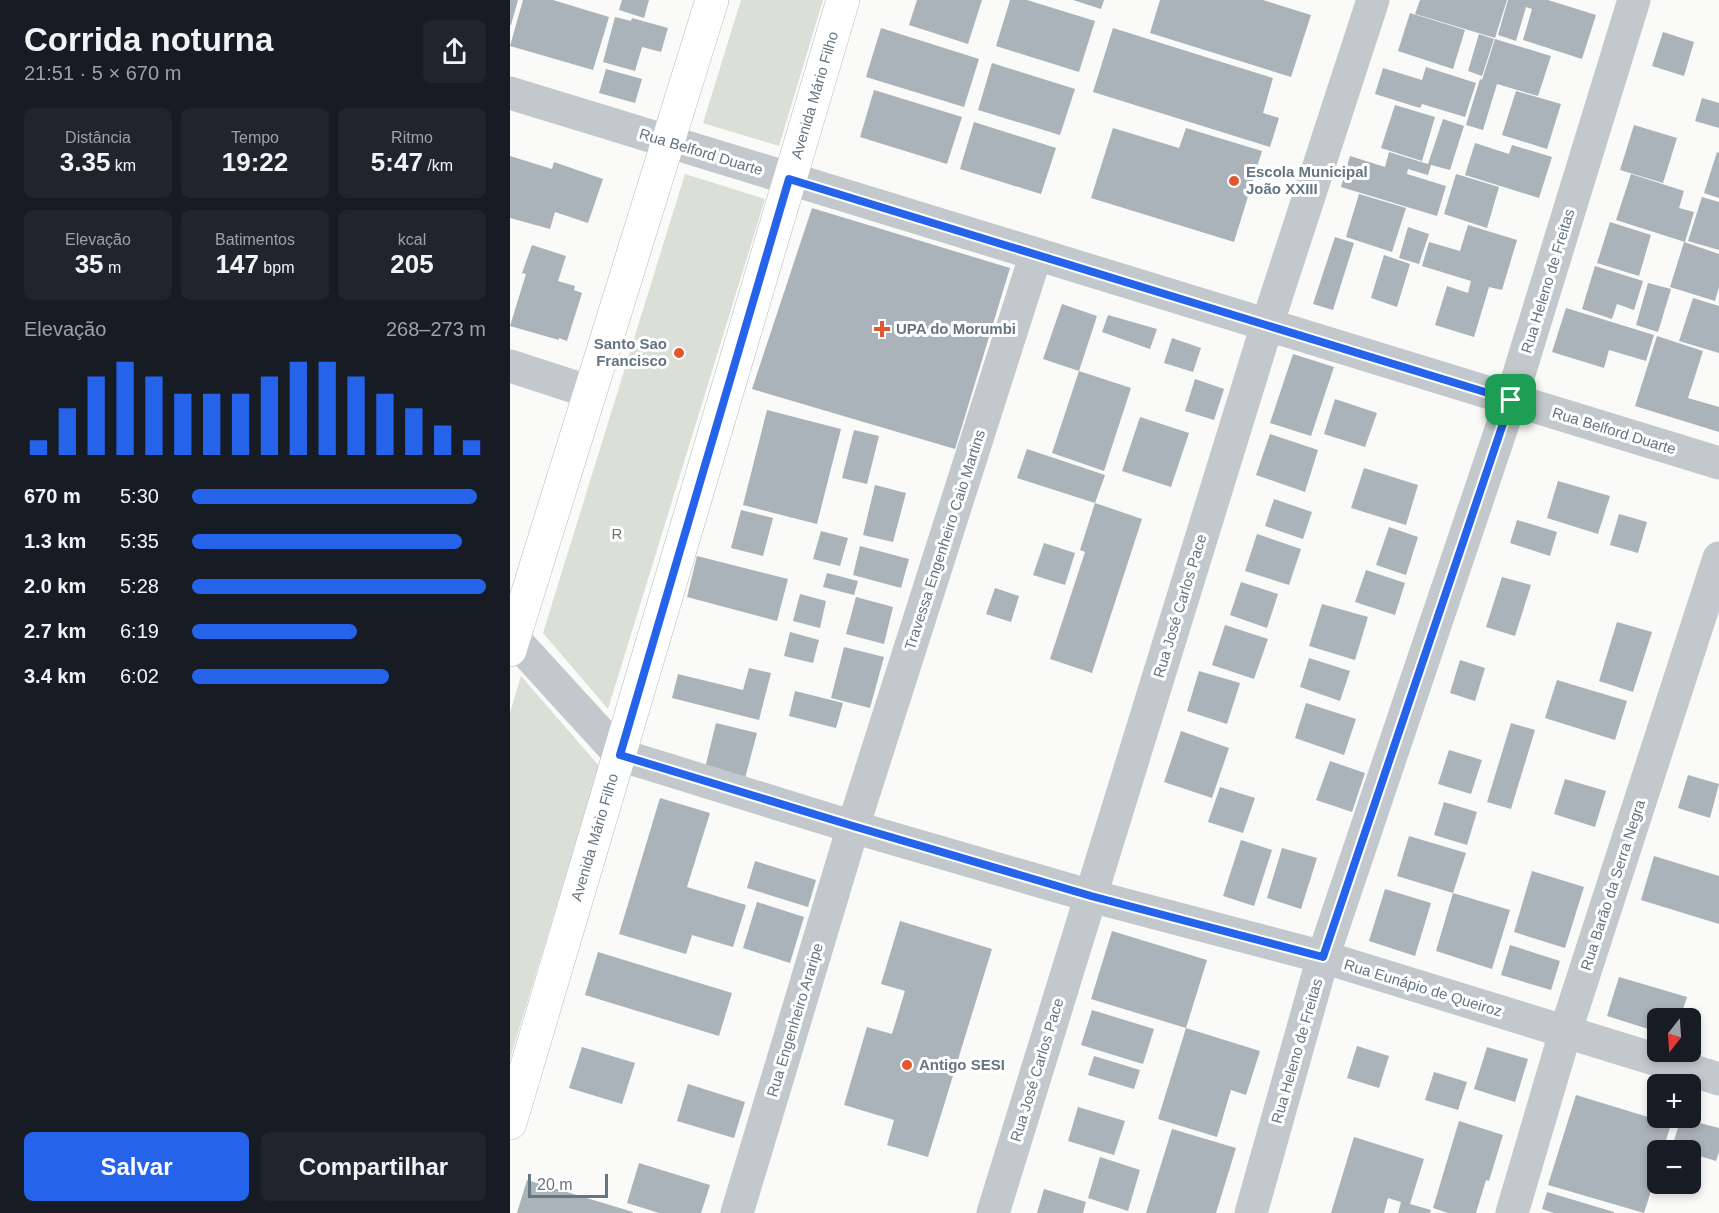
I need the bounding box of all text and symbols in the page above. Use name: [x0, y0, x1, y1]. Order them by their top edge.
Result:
button: share: [423, 20, 486, 83]
text: Corrida noturna: [24, 21, 273, 58]
street label: Avenida Mário Filho: [787, 29, 841, 161]
text: 21:51 · 5 × 670 m: [24, 62, 181, 84]
street label: Rua Belford Duarte: [637, 125, 765, 178]
text: Distância: [65, 129, 131, 146]
text: Tempo: [231, 129, 279, 146]
text: Ritmo: [391, 129, 433, 146]
text: 3.35: [60, 147, 110, 177]
text: 19:22: [222, 147, 288, 177]
text: 5:47: [371, 147, 423, 177]
text: km: [110, 157, 136, 174]
text: /km: [423, 157, 453, 174]
place label: Escola Municipal João XXIII: [1246, 163, 1368, 197]
marker: Escola Municipal João XXIII: [1227, 174, 1241, 188]
street label: Rua Heleno de Freitas: [1517, 207, 1578, 355]
text: Elevação: [65, 231, 131, 248]
text: Batimentos: [215, 231, 295, 248]
text: kcal: [398, 231, 426, 248]
text: 35: [75, 249, 104, 279]
text: 147: [216, 249, 259, 279]
text: 205: [390, 249, 434, 279]
text: m: [104, 259, 121, 276]
text: bpm: [259, 259, 294, 276]
text: Elevação: [24, 318, 106, 340]
text: 268–273 m: [386, 318, 486, 340]
marker: UPA do Morumbi: [873, 320, 891, 338]
place label: UPA do Morumbi: [896, 320, 1016, 337]
place label: Santo Sao Francisco: [594, 335, 667, 369]
marker: Santo Sao Francisco: [672, 346, 686, 360]
pin: [1485, 374, 1536, 425]
icon: arrive: [1494, 383, 1527, 416]
street label: Rua Belford Duarte: [1550, 404, 1678, 457]
street label: Travessa Engenheiro Caio Martins: [901, 428, 988, 652]
text: 670 m: [24, 485, 81, 507]
text: 5:30: [120, 485, 159, 507]
park label: R: [612, 525, 623, 542]
text: 1.3 km: [24, 530, 86, 552]
text: 5:35: [120, 530, 159, 552]
street label: Rua José Carlos Pace: [1150, 532, 1209, 680]
text: 2.0 km: [24, 575, 86, 597]
text: 5:28: [120, 575, 159, 597]
text: 2.7 km: [24, 620, 86, 642]
text: 6:19: [120, 620, 159, 642]
text: 3.4 km: [24, 665, 86, 687]
text: 6:02: [120, 665, 159, 687]
street label: Avenida Mário Filho: [567, 771, 621, 903]
street label: Rua Barão da Serra Negra: [1577, 797, 1648, 972]
street label: Rua Engenheiro Araripe: [763, 941, 826, 1099]
street label: Rua Eunápio de Queiroz: [1342, 955, 1504, 1020]
street label: Rua Heleno de Freitas: [1268, 976, 1325, 1125]
street label: Rua José Carlos Pace: [1007, 996, 1066, 1144]
north arrow: [1647, 1008, 1701, 1062]
map controls: [1647, 1008, 1701, 1194]
place label: Antigo SESI: [919, 1056, 1005, 1073]
marker: Antigo SESI: [900, 1058, 914, 1072]
button: +: [1647, 1074, 1701, 1128]
button: Salvar: [24, 1132, 249, 1201]
button: Compartilhar: [261, 1132, 486, 1201]
button: −: [1647, 1140, 1701, 1194]
scale bar: [528, 1171, 608, 1198]
text: 20 m: [537, 1176, 573, 1193]

